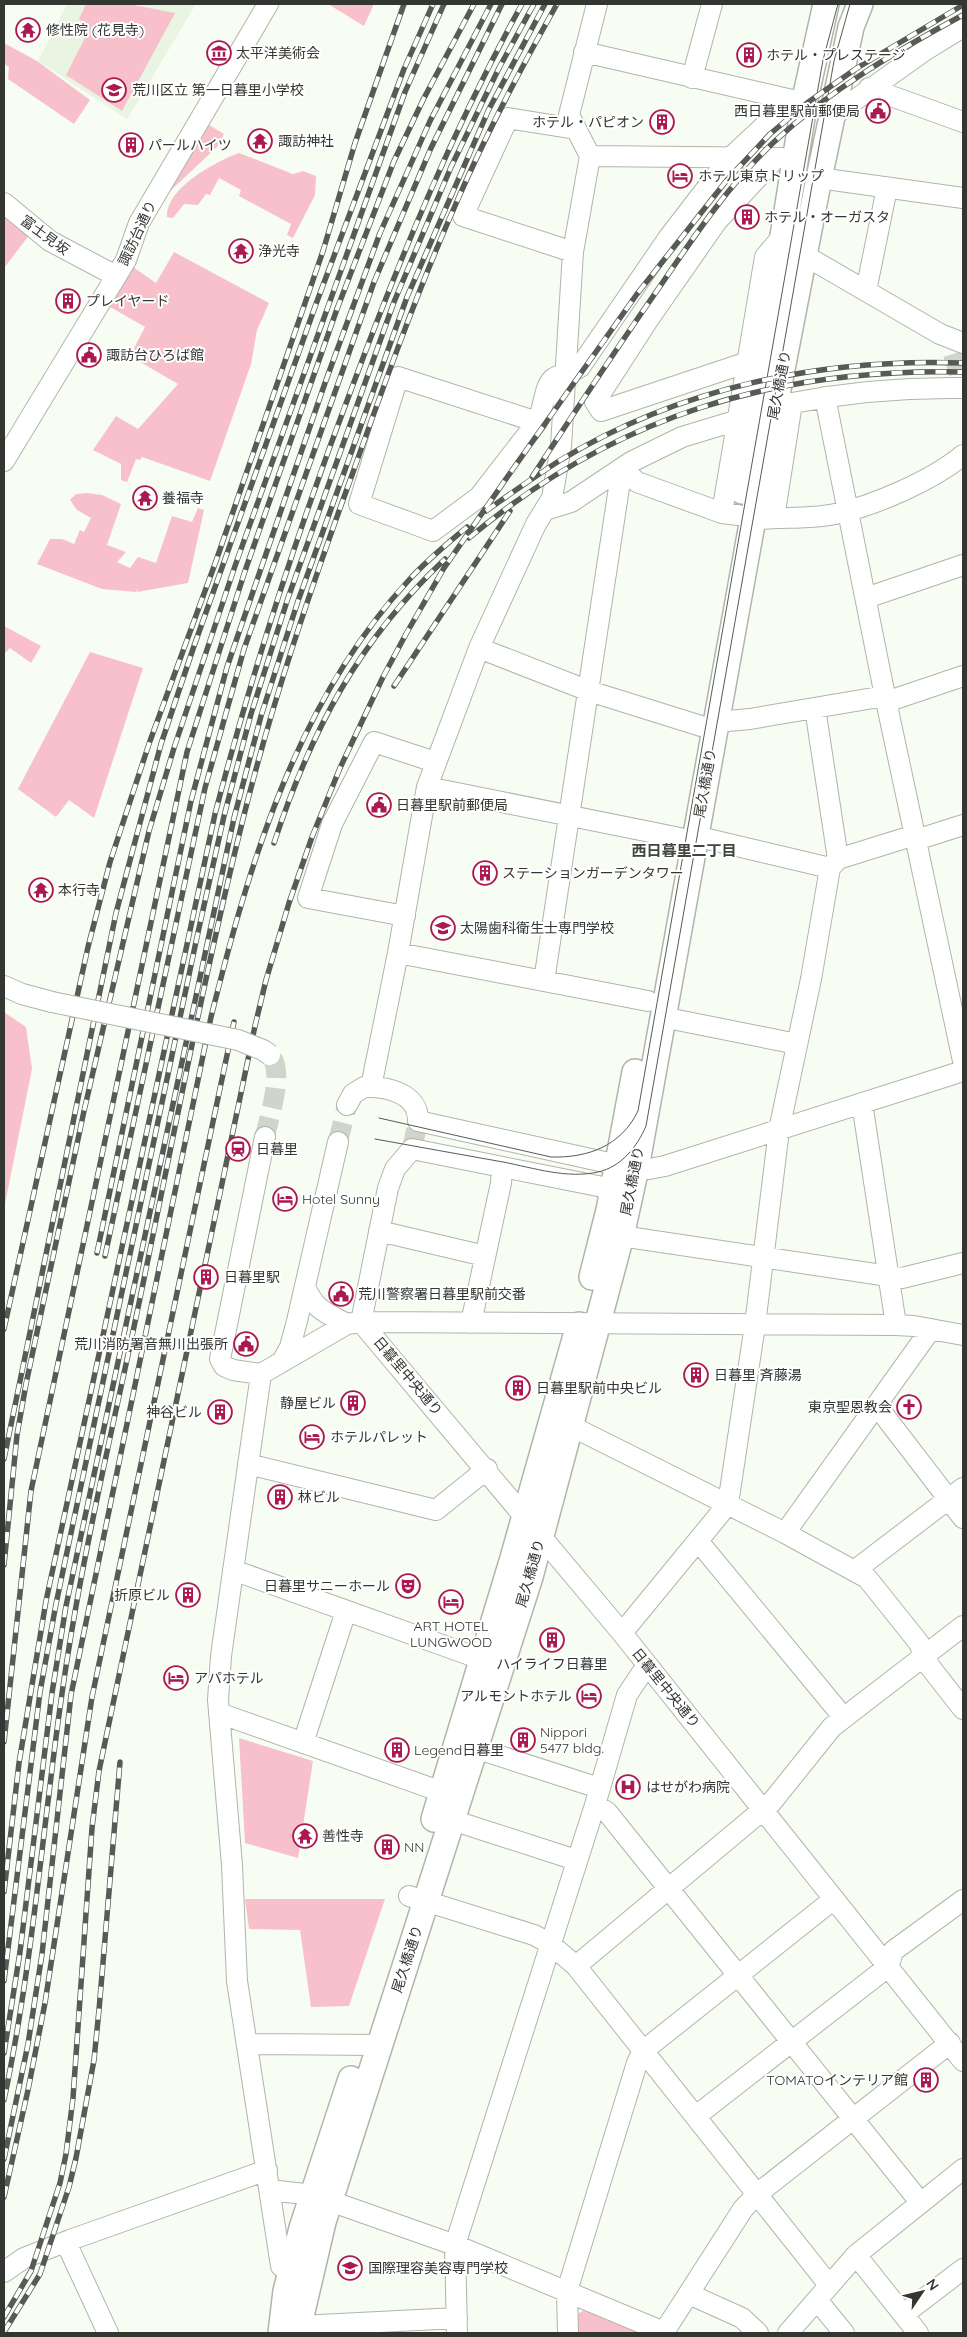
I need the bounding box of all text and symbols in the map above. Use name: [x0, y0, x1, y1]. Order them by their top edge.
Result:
temple icon: 修性院 (花見寺): [15, 17, 41, 43]
place label: 修性院 (花見寺): [46, 21, 144, 39]
museum icon: 太平洋美術会: [206, 40, 232, 66]
building icon: ホテル・プレステージ: [736, 42, 762, 68]
place label: 太平洋美術会: [236, 44, 320, 62]
place label: ホテル・プレステージ: [766, 46, 906, 64]
school or university icon: 荒川区立 第一日暮里小学校: [101, 77, 127, 103]
place label: 荒川区立 第一日暮里小学校: [132, 81, 304, 99]
public building icon: 西日暮里駅前郵便局: [865, 98, 891, 124]
place label: 西日暮里駅前郵便局: [734, 102, 860, 120]
building icon: ホテル・パピオン: [649, 109, 675, 135]
place label: ホテル・パピオン: [532, 113, 644, 131]
temple icon: 諏訪神社: [247, 128, 273, 154]
building icon: パールハイツ: [118, 132, 144, 158]
place label: 諏訪神社: [278, 132, 334, 150]
place label: パールハイツ: [148, 136, 232, 154]
hotel icon: ホテル東京トリップ: [667, 163, 693, 189]
place label: ホテル東京トリップ: [698, 167, 824, 185]
street label: 諏訪台通り: [114, 197, 160, 269]
building icon: ホテル・オーガスタ: [734, 204, 760, 230]
place label: ホテル・オーガスタ: [764, 208, 890, 226]
street label: 富士見坂: [17, 211, 73, 259]
temple icon: 浄光寺: [228, 238, 254, 264]
place label: 浄光寺: [258, 242, 300, 260]
building icon: プレイヤード: [55, 288, 81, 314]
place label: プレイヤード: [86, 292, 170, 310]
public building icon: 諏訪台ひろば館: [76, 342, 102, 368]
place label: 諏訪台ひろば館: [106, 346, 204, 364]
street label: 尾久橋通り: [763, 349, 795, 421]
temple icon: 養福寺: [132, 485, 158, 511]
place label: 養福寺: [162, 489, 204, 507]
street label: 尾久橋通り: [690, 747, 720, 819]
public building icon: 日暮里駅前郵便局: [366, 792, 392, 818]
place label: 日暮里駅前郵便局: [396, 796, 508, 814]
district label: 西日暮里二丁目: [631, 841, 737, 860]
building icon: ステーションガーデンタワー: [472, 860, 498, 886]
place label: ステーションガーデンタワー: [502, 864, 684, 882]
temple icon: 本行寺: [28, 877, 54, 903]
place label: 本行寺: [58, 881, 100, 899]
school or university icon: 太陽歯科衛生士専門学校: [430, 915, 456, 941]
place label: 太陽歯科衛生士専門学校: [460, 919, 614, 937]
station icon: 日暮里: [225, 1136, 251, 1162]
place label: 日暮里: [256, 1140, 298, 1158]
street label: 尾久橋通り: [616, 1145, 648, 1217]
hotel icon: Hotel Sunny: [272, 1186, 298, 1212]
place label: Hotel Sunny: [302, 1190, 380, 1208]
building icon: 日暮里駅: [193, 1264, 219, 1290]
place label: 日暮里駅: [224, 1268, 280, 1286]
public building icon: 荒川警察署日暮里駅前交番: [328, 1281, 354, 1307]
place label: 荒川警察署日暮里駅前交番: [358, 1285, 526, 1303]
public building icon: 荒川消防署音無川出張所: [233, 1331, 259, 1357]
street label: 日暮里中央通り: [370, 1333, 446, 1419]
place label: 荒川消防署音無川出張所: [74, 1335, 228, 1353]
building icon: 日暮里 斉藤湯: [683, 1362, 709, 1388]
place label: 日暮里 斉藤湯: [714, 1366, 802, 1384]
building icon: 日暮里駅前中央ビル: [505, 1375, 531, 1401]
place label: 日暮里駅前中央ビル: [536, 1379, 662, 1397]
building icon: 静屋ビル: [340, 1390, 366, 1416]
place label: 静屋ビル: [280, 1394, 336, 1412]
church icon: 東京聖恩教会: [896, 1394, 922, 1420]
place label: 東京聖恩教会: [808, 1398, 892, 1416]
building icon: 神谷ビル: [207, 1399, 233, 1425]
place label: 神谷ビル: [146, 1403, 202, 1421]
hotel icon: ホテルパレット: [299, 1424, 325, 1450]
place label: ホテルパレット: [330, 1428, 428, 1446]
building icon: 林ビル: [267, 1484, 293, 1510]
place label: 林ビル: [298, 1488, 340, 1506]
street label: 尾久橋通り: [512, 1537, 548, 1609]
theatre icon: 日暮里サニーホール: [395, 1573, 421, 1599]
place label: 日暮里サニーホール: [264, 1577, 390, 1595]
building icon: 折原ビル: [175, 1582, 201, 1608]
place label: 折原ビル: [114, 1586, 170, 1604]
hotel icon: ART HOTEL LUNGWOOD: [438, 1589, 464, 1615]
place label: ART HOTEL LUNGWOOD: [410, 1617, 492, 1651]
building icon: ハイライフ日暮里: [539, 1627, 565, 1653]
street label: 日暮里中央通り: [628, 1644, 704, 1732]
place label: ハイライフ日暮里: [496, 1655, 608, 1673]
hotel icon: アパホテル: [163, 1665, 189, 1691]
place label: アパホテル: [194, 1669, 264, 1687]
hotel icon: アルモントホテル: [576, 1683, 602, 1709]
place label: アルモントホテル: [460, 1687, 572, 1705]
place label: Nippori 5477 bldg.: [540, 1723, 604, 1757]
building icon: Nippori 5477 bldg.: [510, 1727, 536, 1753]
building icon: Legend日暮里: [384, 1737, 410, 1763]
place label: Legend日暮里: [414, 1741, 504, 1759]
hospital icon: はせがわ病院: [615, 1774, 641, 1800]
place label: はせがわ病院: [646, 1778, 730, 1796]
temple icon: 善性寺: [292, 1823, 318, 1849]
place label: 善性寺: [322, 1827, 364, 1845]
building icon: NN: [374, 1834, 400, 1860]
place label: NN: [404, 1838, 424, 1856]
street label: 尾久橋通り: [388, 1923, 426, 1995]
building icon: TOMATOインテリア館: [913, 2067, 939, 2093]
place label: TOMATOインテリア館: [766, 2071, 908, 2089]
school or university icon: 国際理容美容専門学校: [337, 2255, 363, 2281]
place label: 国際理容美容専門学校: [368, 2259, 508, 2277]
north arrow: [897, 2267, 947, 2317]
text: N: [922, 2275, 943, 2294]

